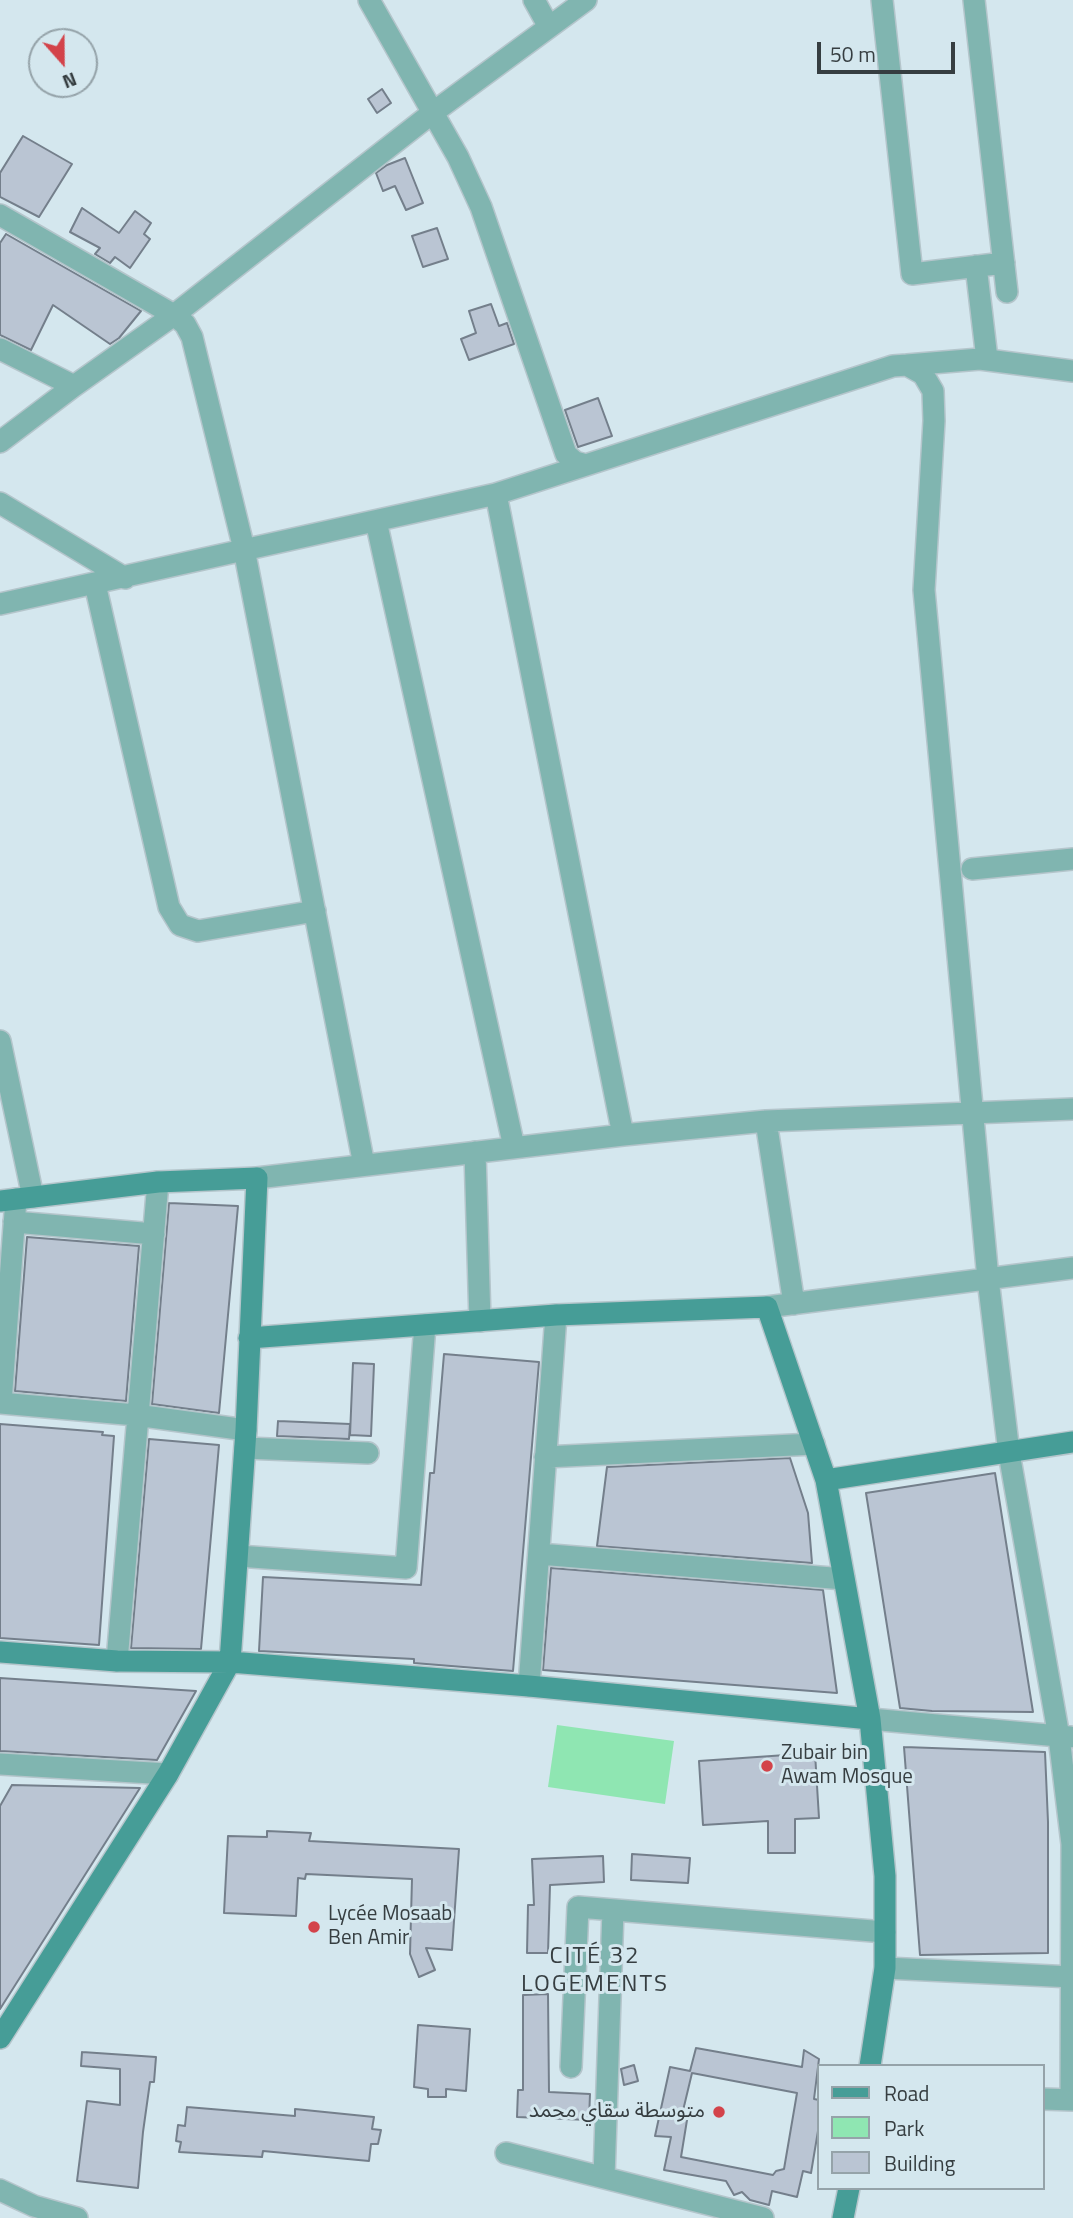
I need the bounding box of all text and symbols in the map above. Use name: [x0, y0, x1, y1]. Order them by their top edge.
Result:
north arrow: [28, 28, 98, 98]
scale bar: [821, 28, 959, 72]
text: 50 m: [830, 38, 876, 70]
text: N: [59, 65, 81, 97]
place label: Zubair bin Awam Mosque: [781, 1741, 913, 1791]
marker: Zubair bin Awam Mosque: [759, 1758, 775, 1774]
place label: Lycée Mosaab Ben Amir: [328, 1902, 452, 1952]
marker: Lycée Mosaab Ben Amir: [306, 1919, 322, 1935]
district label: CITÉ 32 LOGEMENTS: [522, 1943, 668, 1999]
legend: [818, 2064, 1045, 2190]
text: Road: [884, 2077, 929, 2109]
place label: متوسطة سقاي محمد: [529, 2099, 705, 2125]
marker: متوسطة سقاي محمد: [711, 2104, 727, 2120]
text: Park: [884, 2112, 924, 2144]
text: Building: [884, 2147, 955, 2179]

